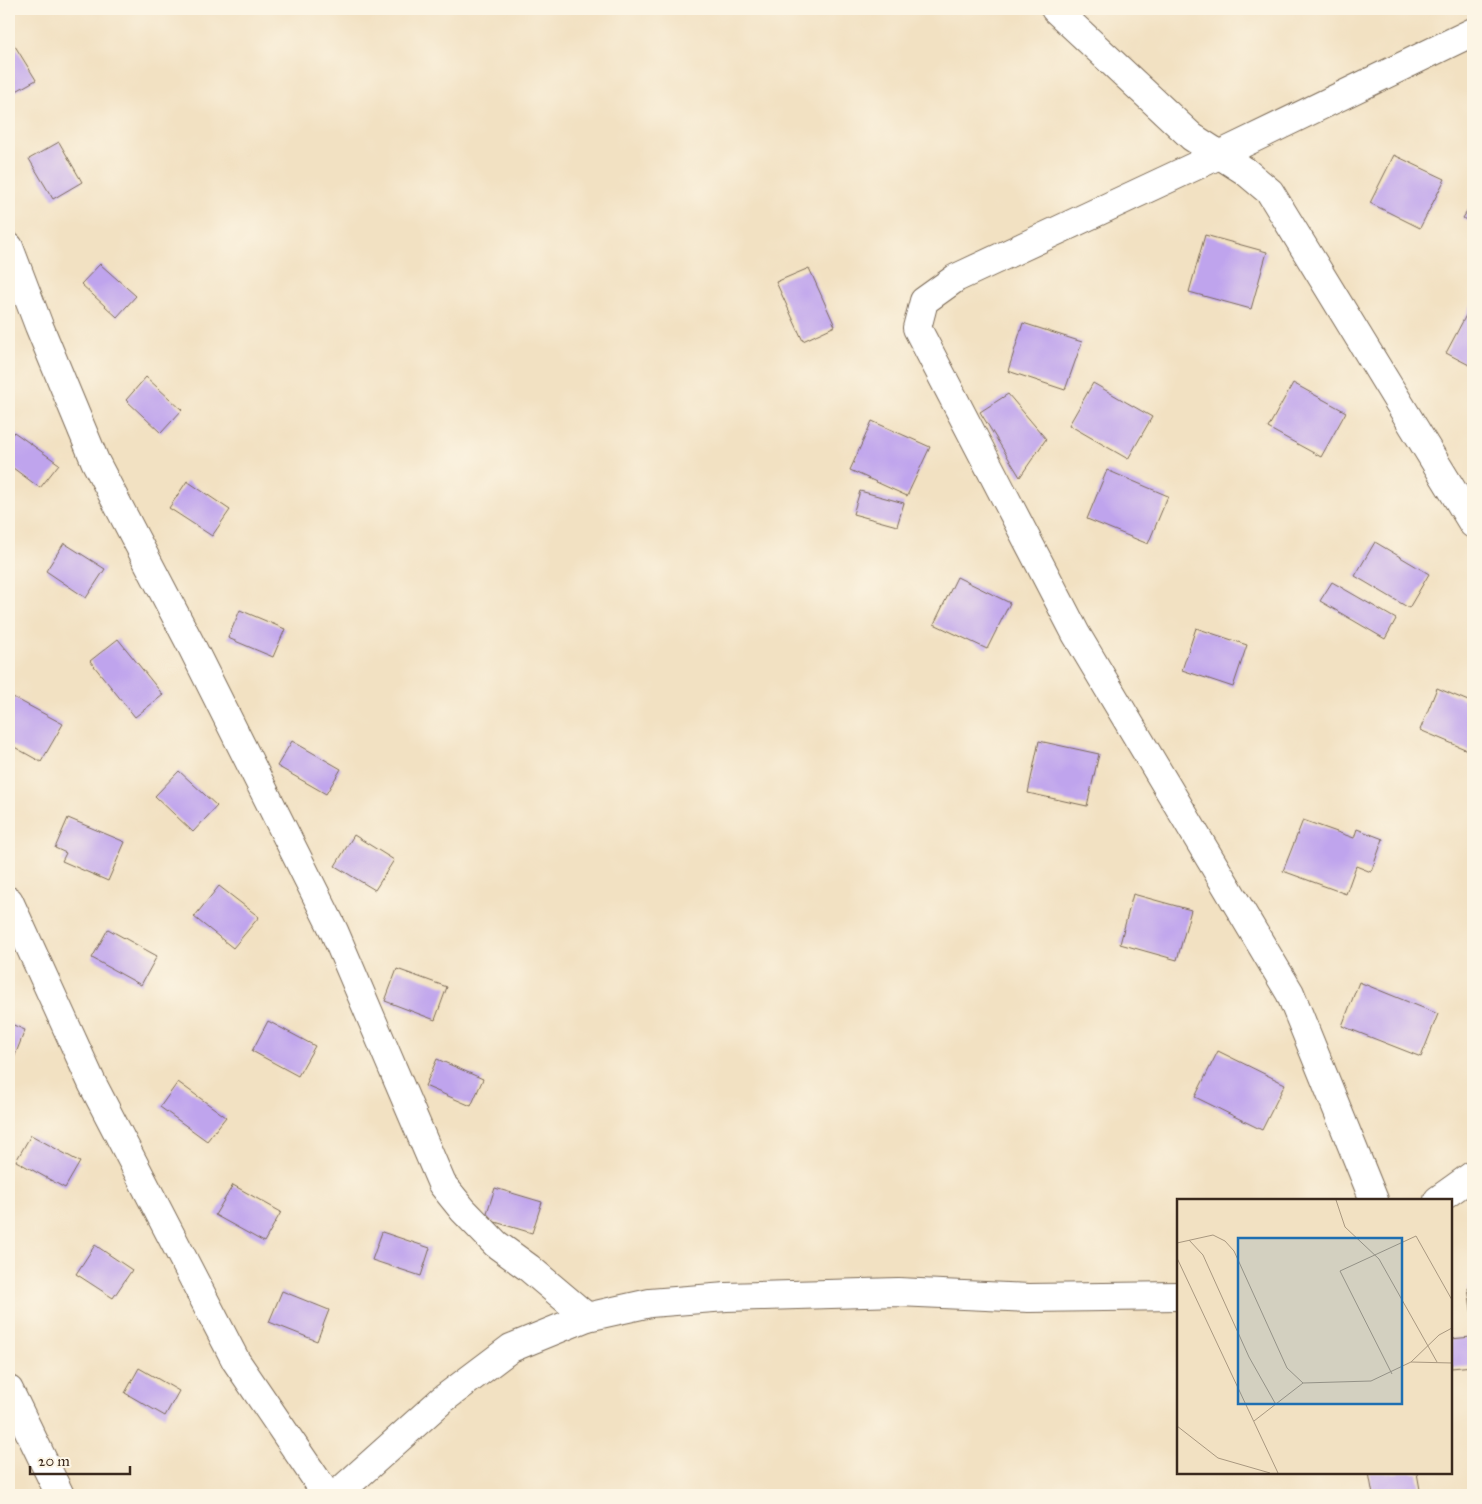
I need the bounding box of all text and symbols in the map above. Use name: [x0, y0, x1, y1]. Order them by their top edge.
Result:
inset map: [1177, 1199, 1452, 1474]
scale bar: [30, 1444, 130, 1476]
text: 20 m: [38, 1452, 70, 1470]

